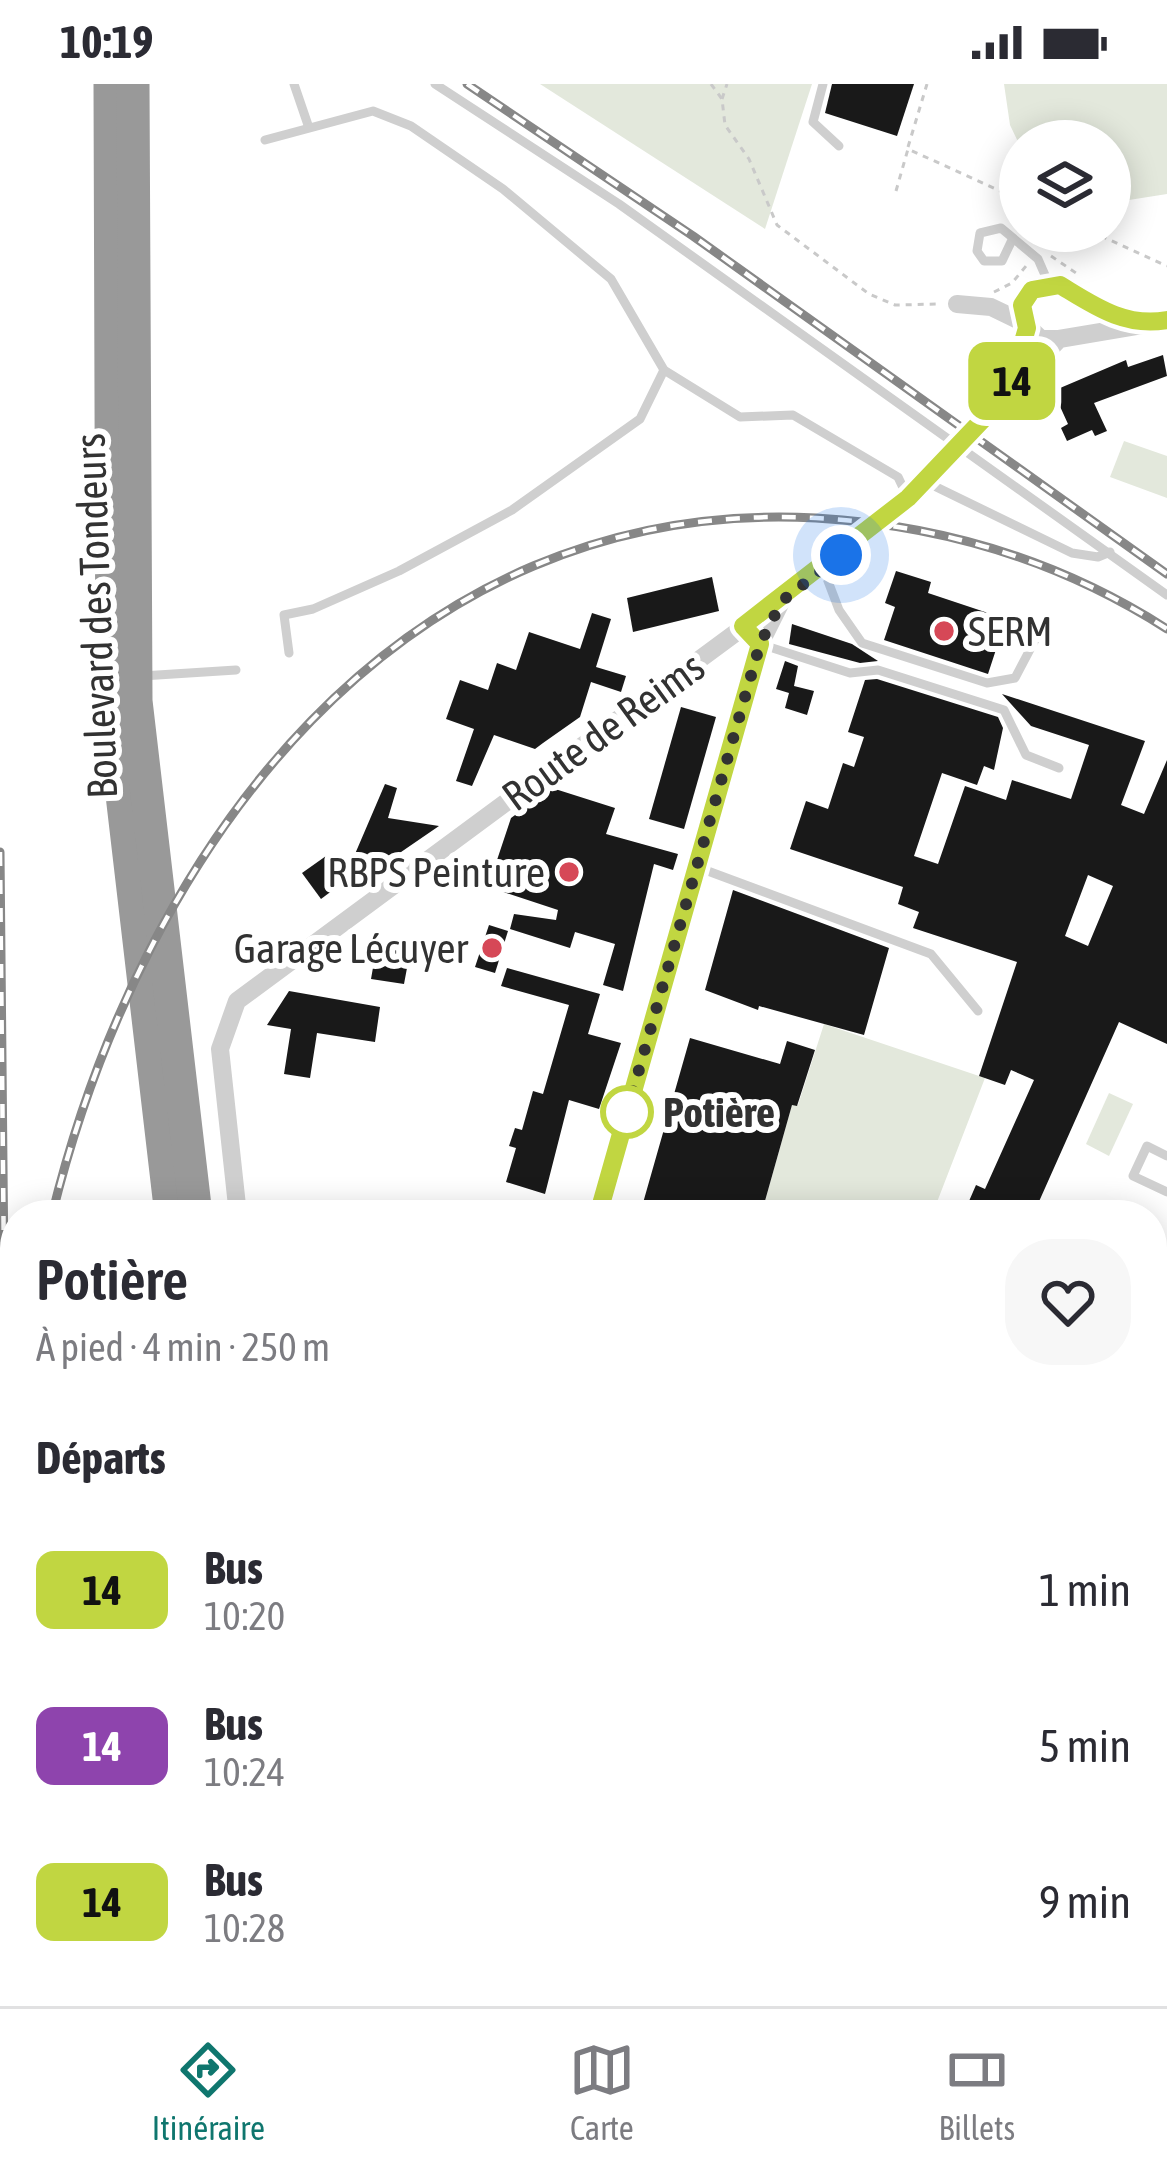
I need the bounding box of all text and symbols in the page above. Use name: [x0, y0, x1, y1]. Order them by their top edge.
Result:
text: 10:19: [60, 16, 154, 68]
map controls: [999, 120, 1131, 252]
button: layers: [999, 120, 1131, 252]
line badge: 14: [958, 342, 1066, 420]
text: 14: [992, 357, 1032, 405]
street label: Boulevard des Tondeurs: [66, 432, 126, 800]
your location: [811, 525, 871, 585]
place label: SERM: [968, 607, 1053, 655]
marker: SERM: [931, 618, 957, 644]
street label: Route de Reims: [493, 642, 713, 820]
place label: RBPS Peinture: [327, 848, 545, 896]
marker: RBPS Peinture: [556, 859, 582, 885]
place label: Garage Lécuyer: [234, 924, 469, 972]
marker: Garage Lécuyer: [479, 935, 505, 961]
marker: Potière: [602, 1087, 652, 1137]
place label: Potière: [663, 1088, 775, 1136]
button: heart: [1005, 1239, 1131, 1365]
text: Potière: [36, 1247, 188, 1312]
text: À pied · 4 min · 250 m: [36, 1325, 330, 1369]
text: Départs: [36, 1432, 166, 1484]
text: Bus: [204, 1542, 263, 1594]
text: 1 min: [1039, 1564, 1131, 1616]
text: 14: [82, 1566, 122, 1614]
text: 10:20: [204, 1594, 285, 1638]
text: Bus: [204, 1698, 263, 1750]
text: 5 min: [1039, 1720, 1131, 1772]
text: 14: [82, 1722, 122, 1770]
text: 10:24: [204, 1750, 285, 1794]
text: Bus: [204, 1854, 263, 1906]
text: 9 min: [1039, 1876, 1131, 1928]
text: 14: [82, 1878, 122, 1926]
text: 10:28: [204, 1906, 285, 1950]
tab: Itinéraire: [152, 2037, 265, 2147]
tab: Carte: [569, 2037, 635, 2147]
tab: Billets: [939, 2037, 1015, 2147]

